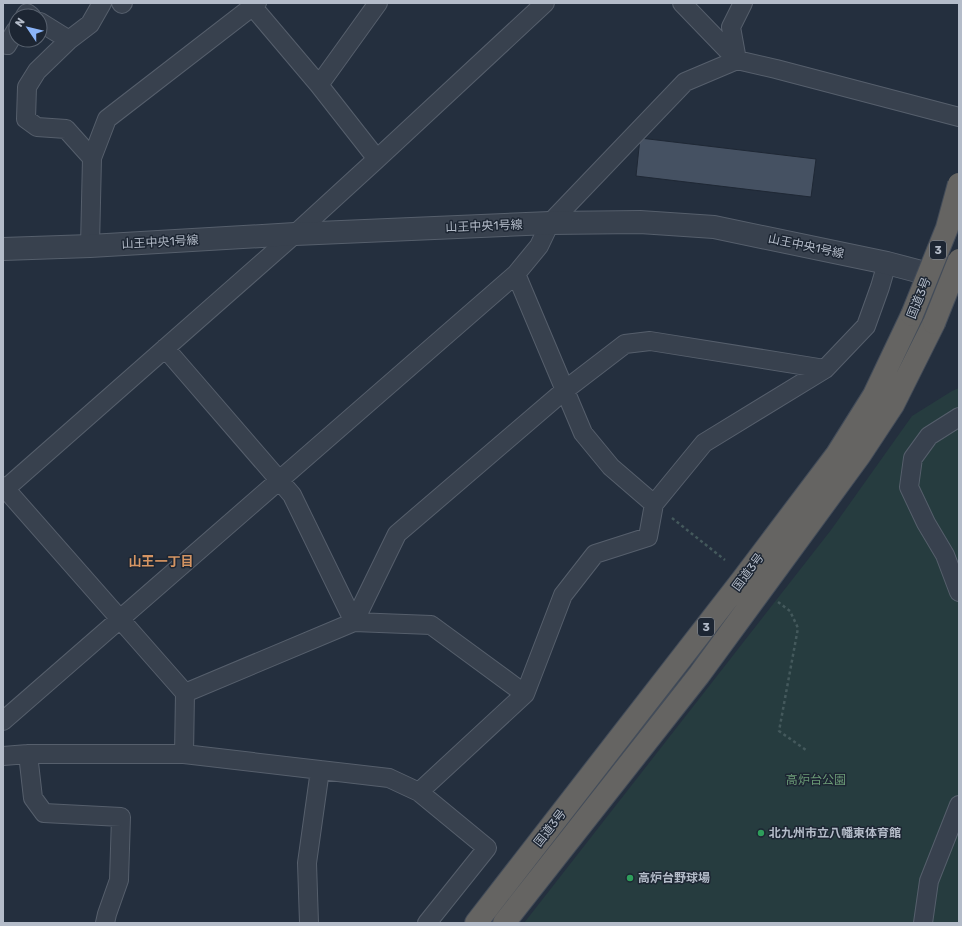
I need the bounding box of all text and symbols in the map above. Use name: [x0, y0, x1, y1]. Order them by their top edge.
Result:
north arrow: [8, 8, 48, 48]
text: N: [13, 16, 28, 30]
street label: 山王中央1号線: [445, 218, 523, 234]
street label: 山王中央1号線: [767, 231, 845, 261]
street label: 山王中央1号線: [121, 233, 199, 251]
road number: 3: [930, 241, 946, 259]
street label: 国道3号: [904, 275, 934, 321]
street label: 国道3号: [729, 551, 767, 593]
district label: 山王一丁目: [128, 554, 194, 569]
road number: 3: [698, 618, 714, 636]
park label: 高炉台公園: [786, 773, 846, 787]
street label: 国道3号: [531, 807, 569, 849]
place label: 北九州市立八幡東体育館: [769, 826, 901, 840]
marker: 北九州市立八幡東体育館: [756, 828, 766, 838]
place label: 高炉台野球場: [638, 871, 710, 885]
marker: 高炉台野球場: [625, 873, 635, 883]

